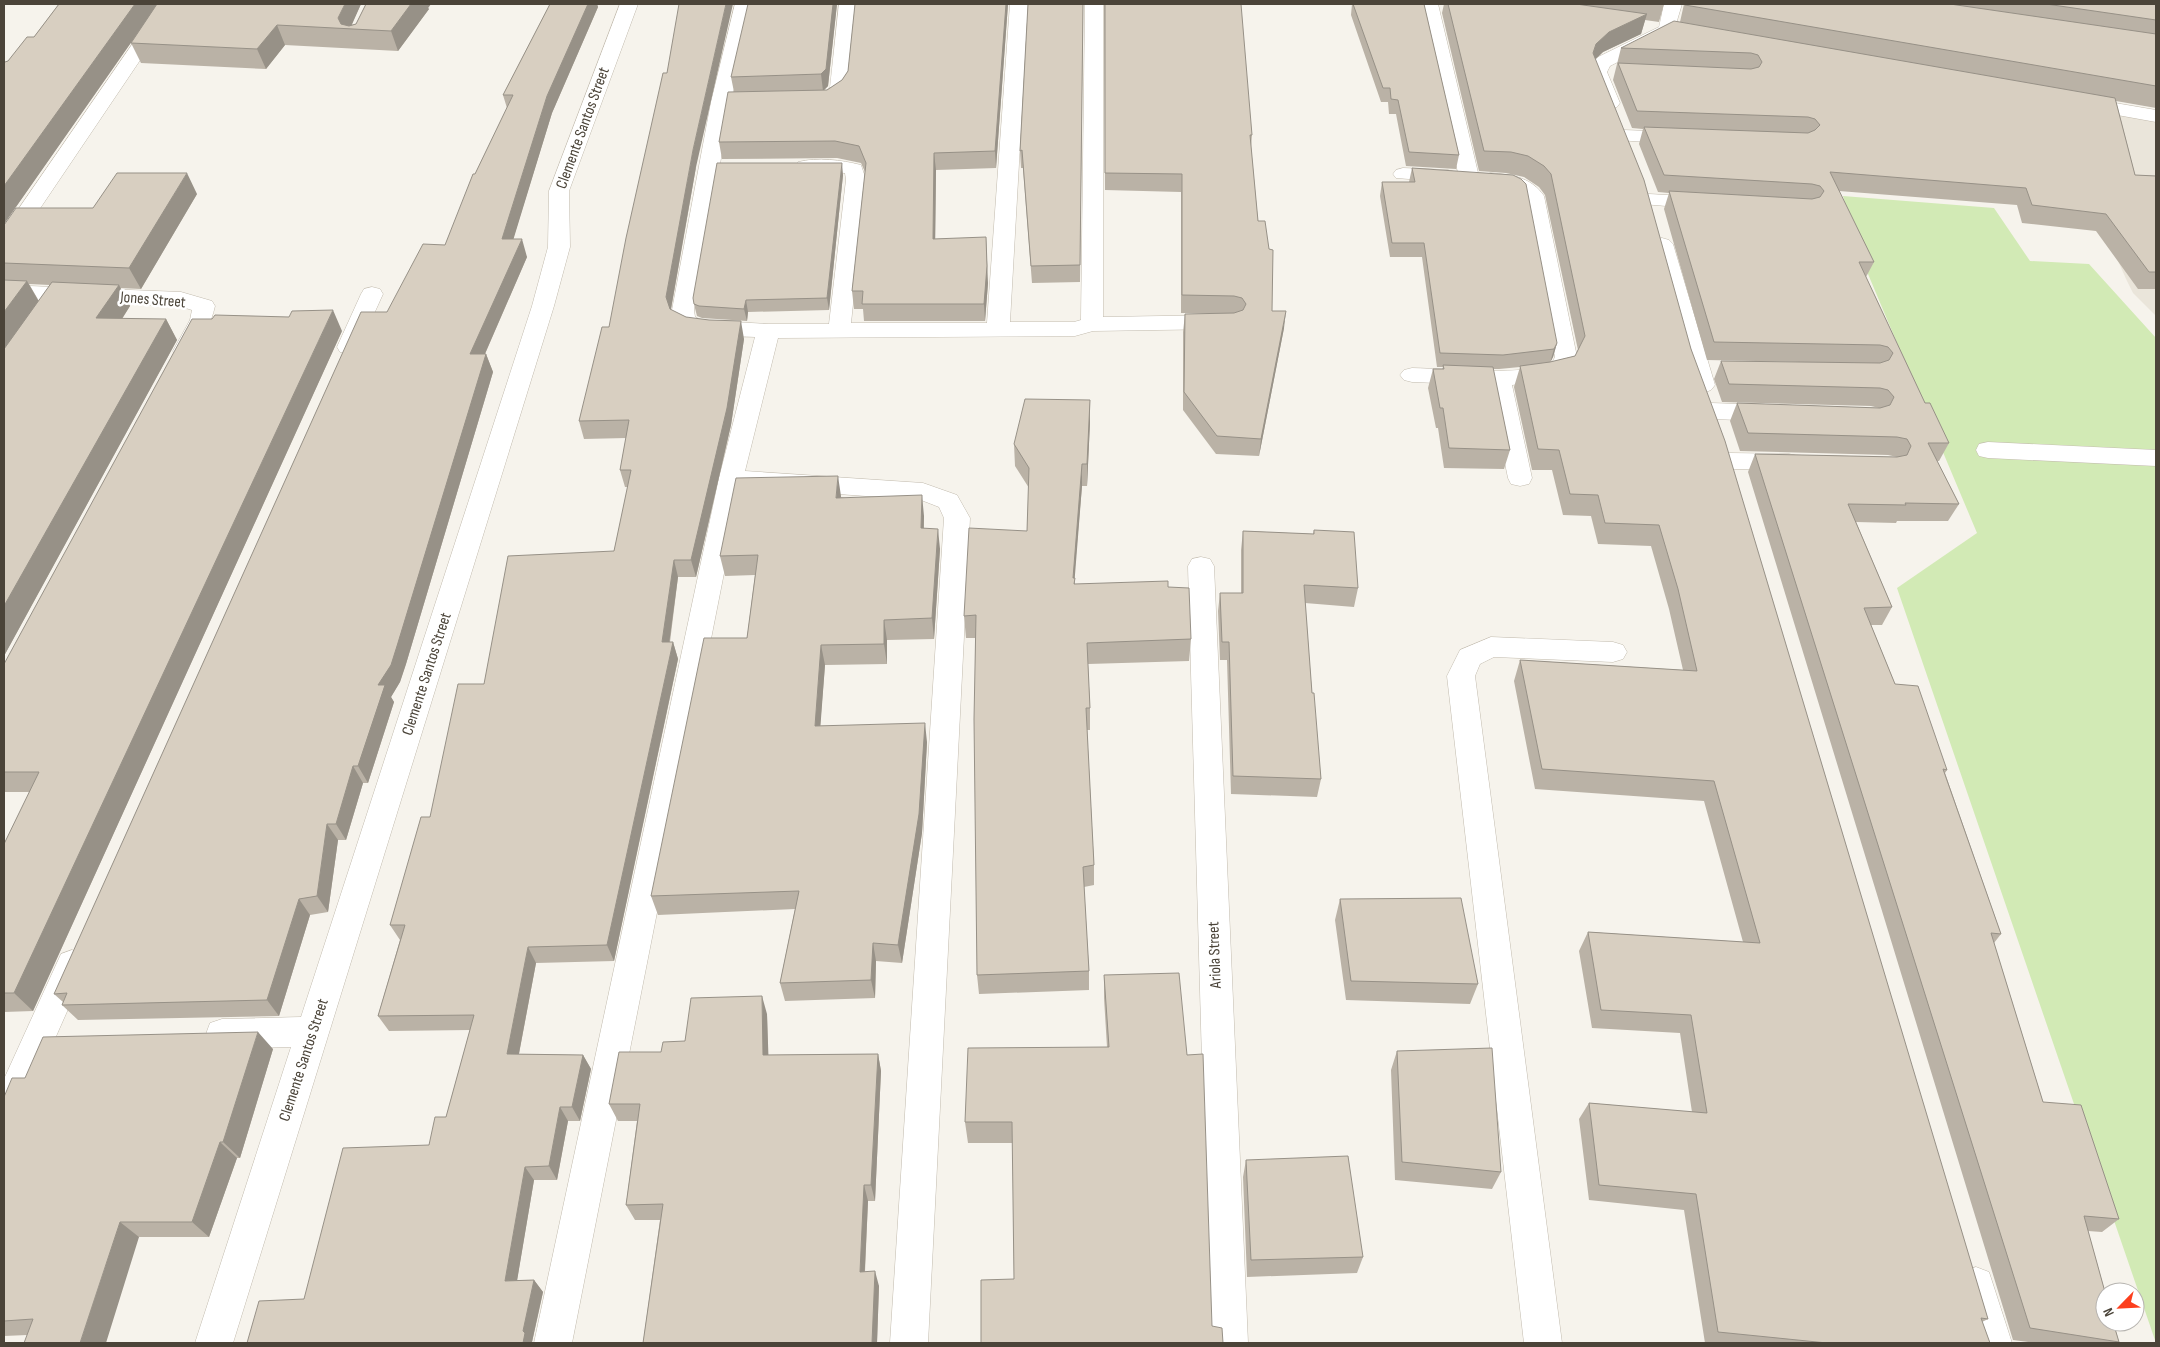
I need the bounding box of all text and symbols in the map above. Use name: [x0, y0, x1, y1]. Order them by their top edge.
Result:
street label: Clemente Santos Street: [552, 65, 614, 191]
street label: Jones Street: [119, 288, 186, 312]
street label: Clemente Santos Street: [398, 610, 456, 738]
street label: Ariola Street: [1204, 921, 1226, 990]
street label: Clemente Santos Street: [275, 996, 333, 1124]
north arrow: [2095, 1282, 2145, 1332]
text: N: [2099, 1305, 2118, 1319]

